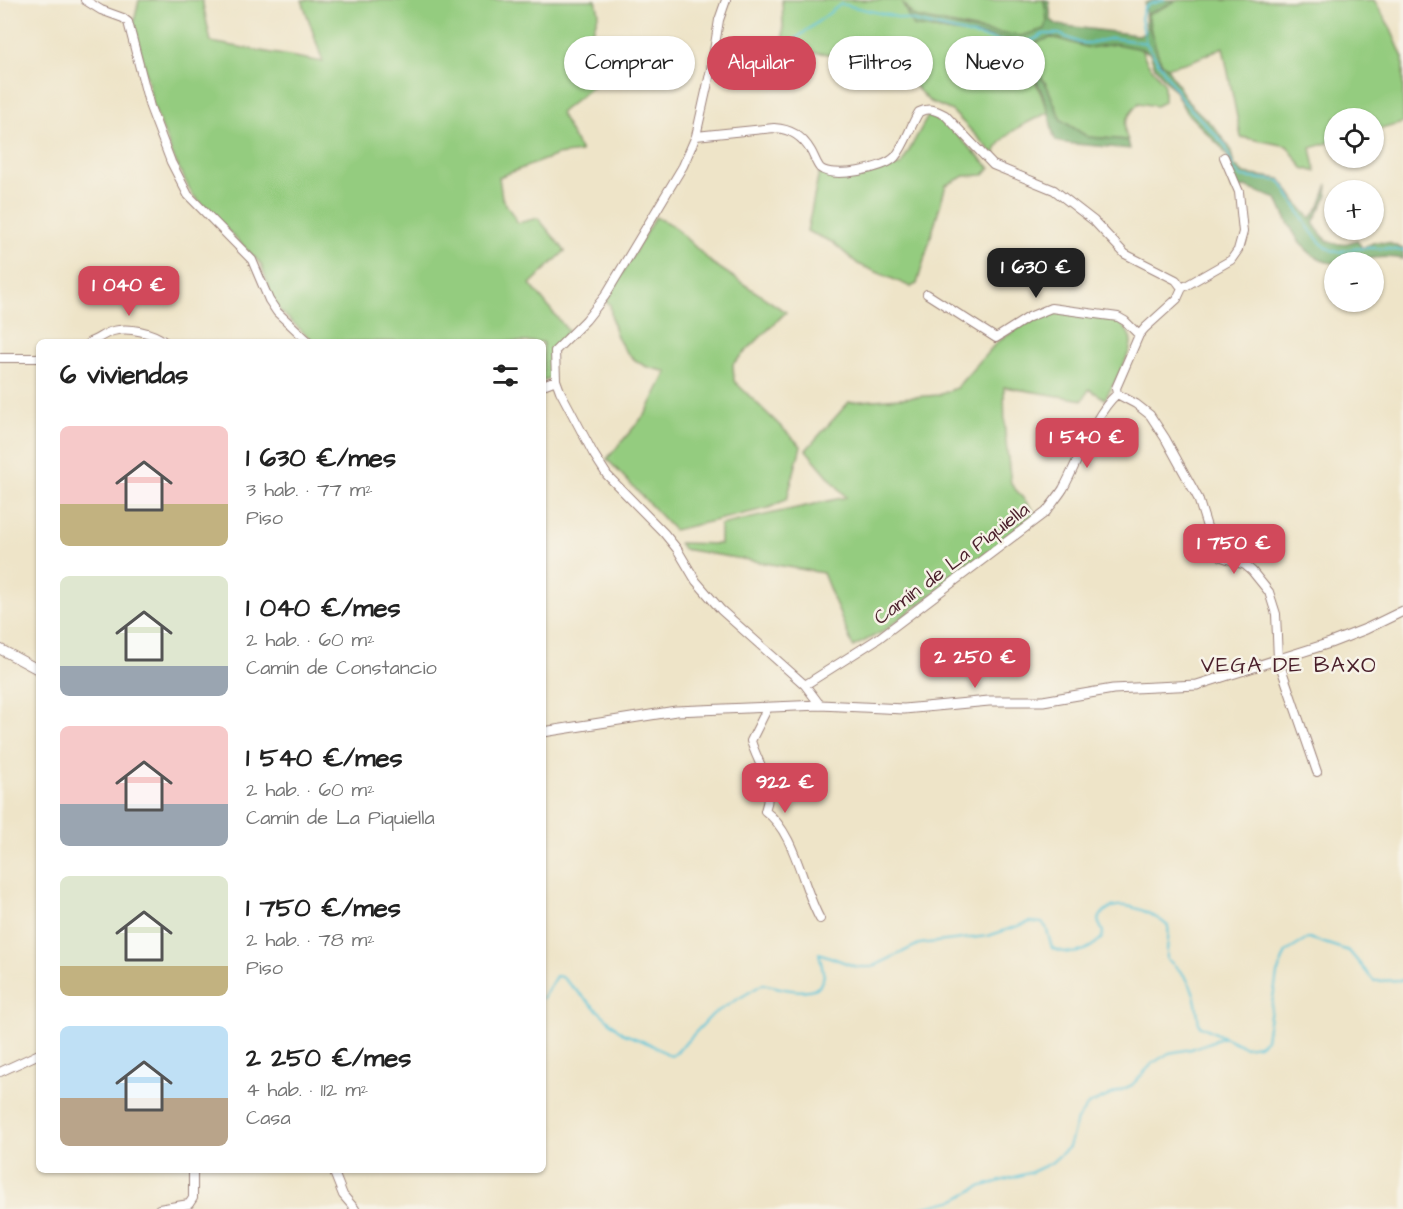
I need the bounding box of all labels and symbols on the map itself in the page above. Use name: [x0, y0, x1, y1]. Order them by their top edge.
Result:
pin: 1 630 €: [981, 248, 1091, 299]
pin: 1 040 €: [74, 266, 184, 317]
pin: 1 540 €: [1032, 418, 1142, 469]
street label: Camín de La Piquiella: [868, 496, 1035, 632]
pin: 1 750 €: [1179, 524, 1289, 575]
pin: 2 250 €: [920, 638, 1030, 689]
district label: VEGA DE BAXO: [1201, 650, 1377, 681]
pin: 922 €: [743, 763, 827, 814]

